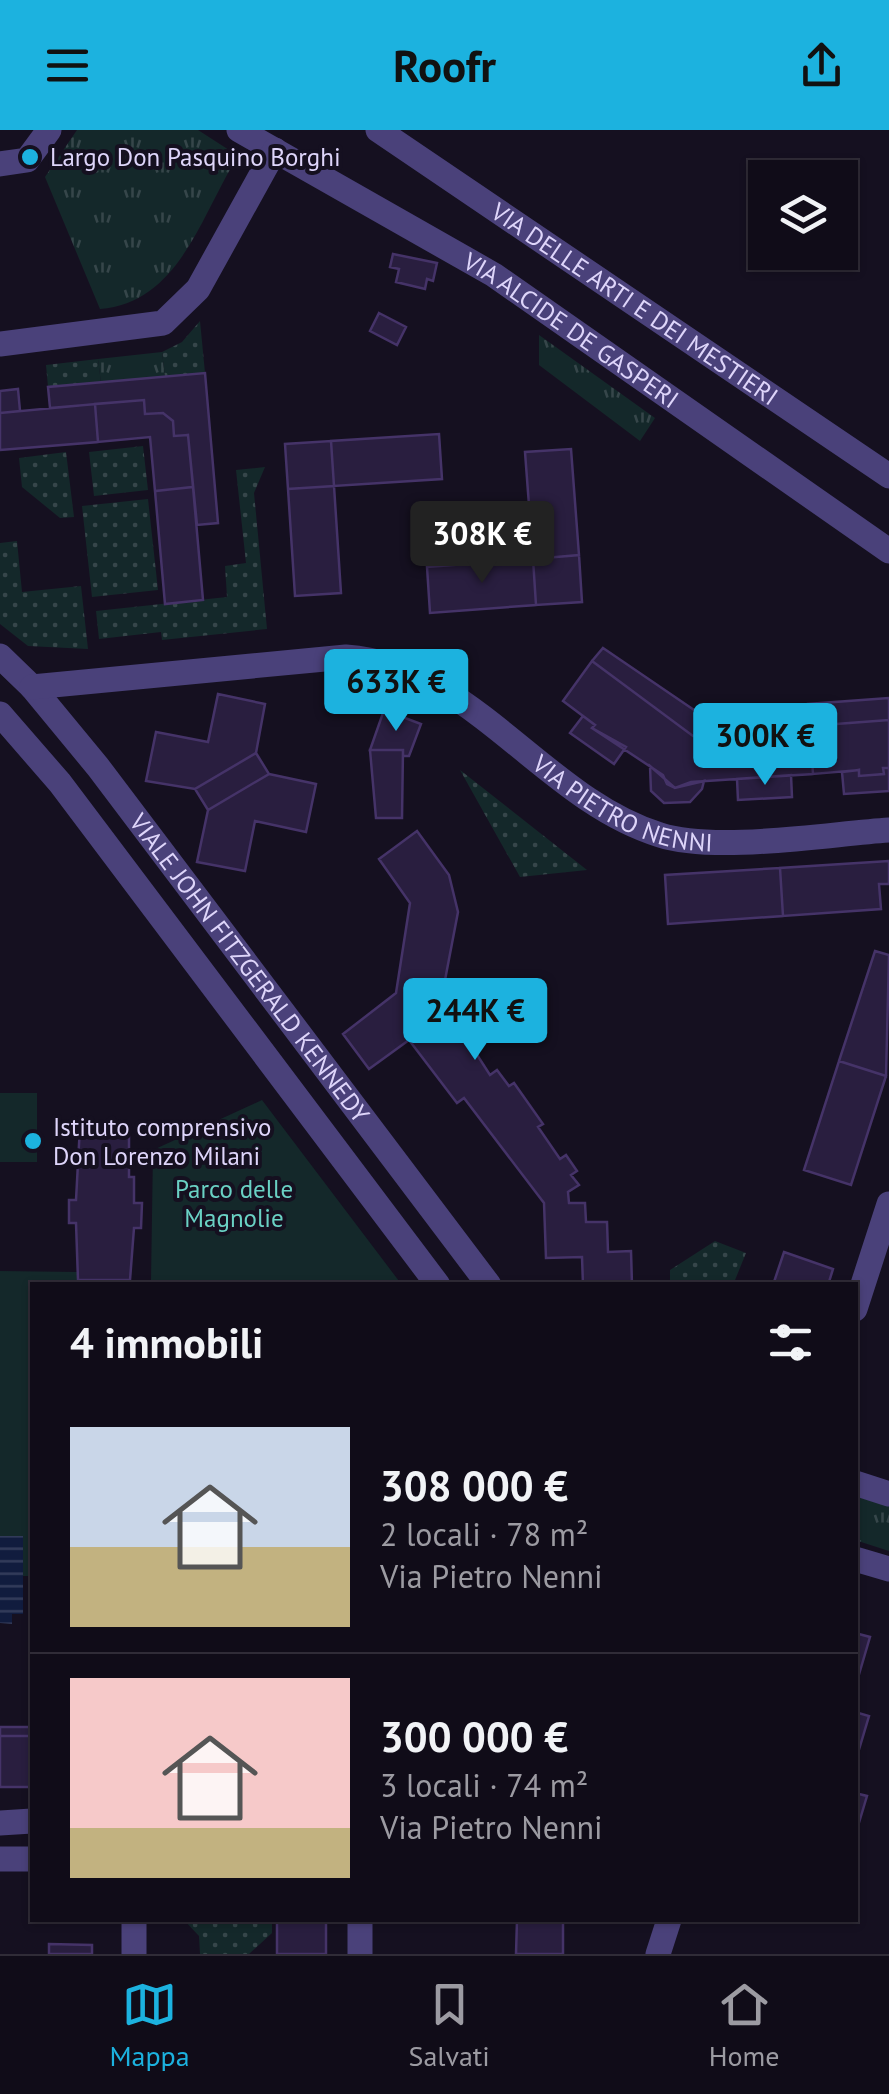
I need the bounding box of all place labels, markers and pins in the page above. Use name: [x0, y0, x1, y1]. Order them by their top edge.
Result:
place label: Largo Don Pasquino Borghi: [50, 141, 341, 173]
marker: Largo Don Pasquino Borghi: [19, 146, 41, 168]
pin: 308K €: [401, 501, 563, 586]
pin: 633K €: [315, 649, 477, 734]
pin: 300K €: [684, 703, 846, 788]
pin: 244K €: [394, 978, 556, 1063]
place label: Istituto comprensivo Don Lorenzo Milani: [53, 1111, 271, 1172]
marker: Istituto comprensivo Don Lorenzo Milani: [22, 1130, 44, 1152]

